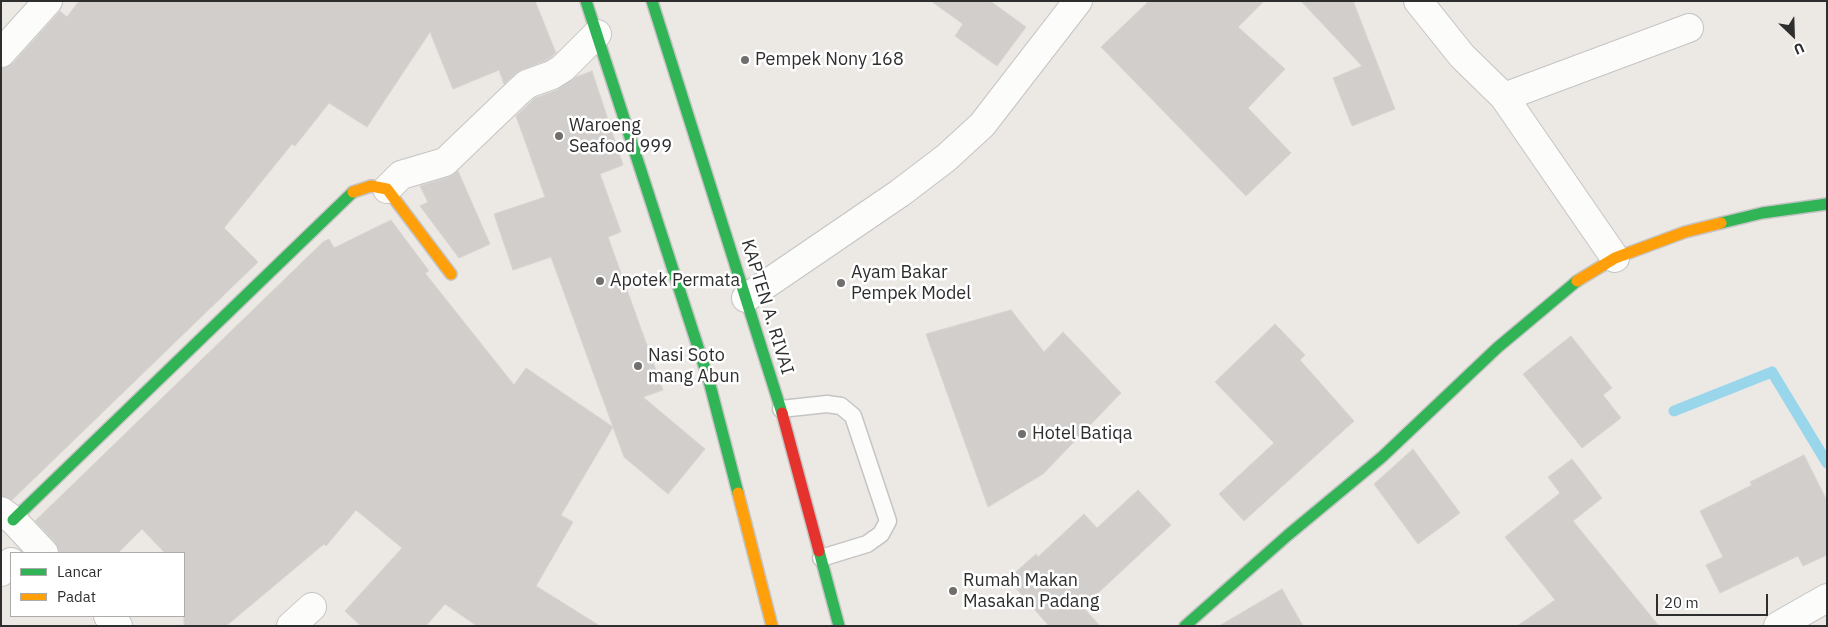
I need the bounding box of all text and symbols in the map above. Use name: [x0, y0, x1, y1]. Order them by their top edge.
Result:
north arrow: [1768, 10, 1818, 60]
text: U: [1791, 39, 1807, 59]
place label: Pempek Nony 168: [755, 49, 904, 71]
marker: Pempek Nony 168: [739, 54, 751, 66]
place label: Waroeng Seafood 999: [569, 115, 672, 158]
marker: Waroeng Seafood 999: [553, 130, 565, 142]
street label: KAPTEN A. RIVAI: [736, 237, 798, 377]
place label: Ayam Bakar Pempek Model: [851, 262, 971, 304]
place label: Apotek Permata: [610, 270, 740, 292]
marker: Apotek Permata: [594, 275, 606, 287]
marker: Ayam Bakar Pempek Model: [835, 277, 847, 289]
place label: Nasi Soto mang Abun: [648, 345, 740, 388]
marker: Nasi Soto mang Abun: [632, 360, 644, 372]
place label: Hotel Batiqa: [1032, 423, 1132, 445]
marker: Hotel Batiqa: [1016, 428, 1028, 440]
legend: [10, 552, 185, 617]
text: Lancar: [57, 562, 102, 581]
place label: Rumah Makan Masakan Padang: [963, 570, 1099, 612]
scale bar: [1658, 584, 1770, 616]
marker: Rumah Makan Masakan Padang: [947, 585, 959, 597]
text: Padat: [57, 587, 96, 606]
text: 20 m: [1664, 593, 1699, 612]

